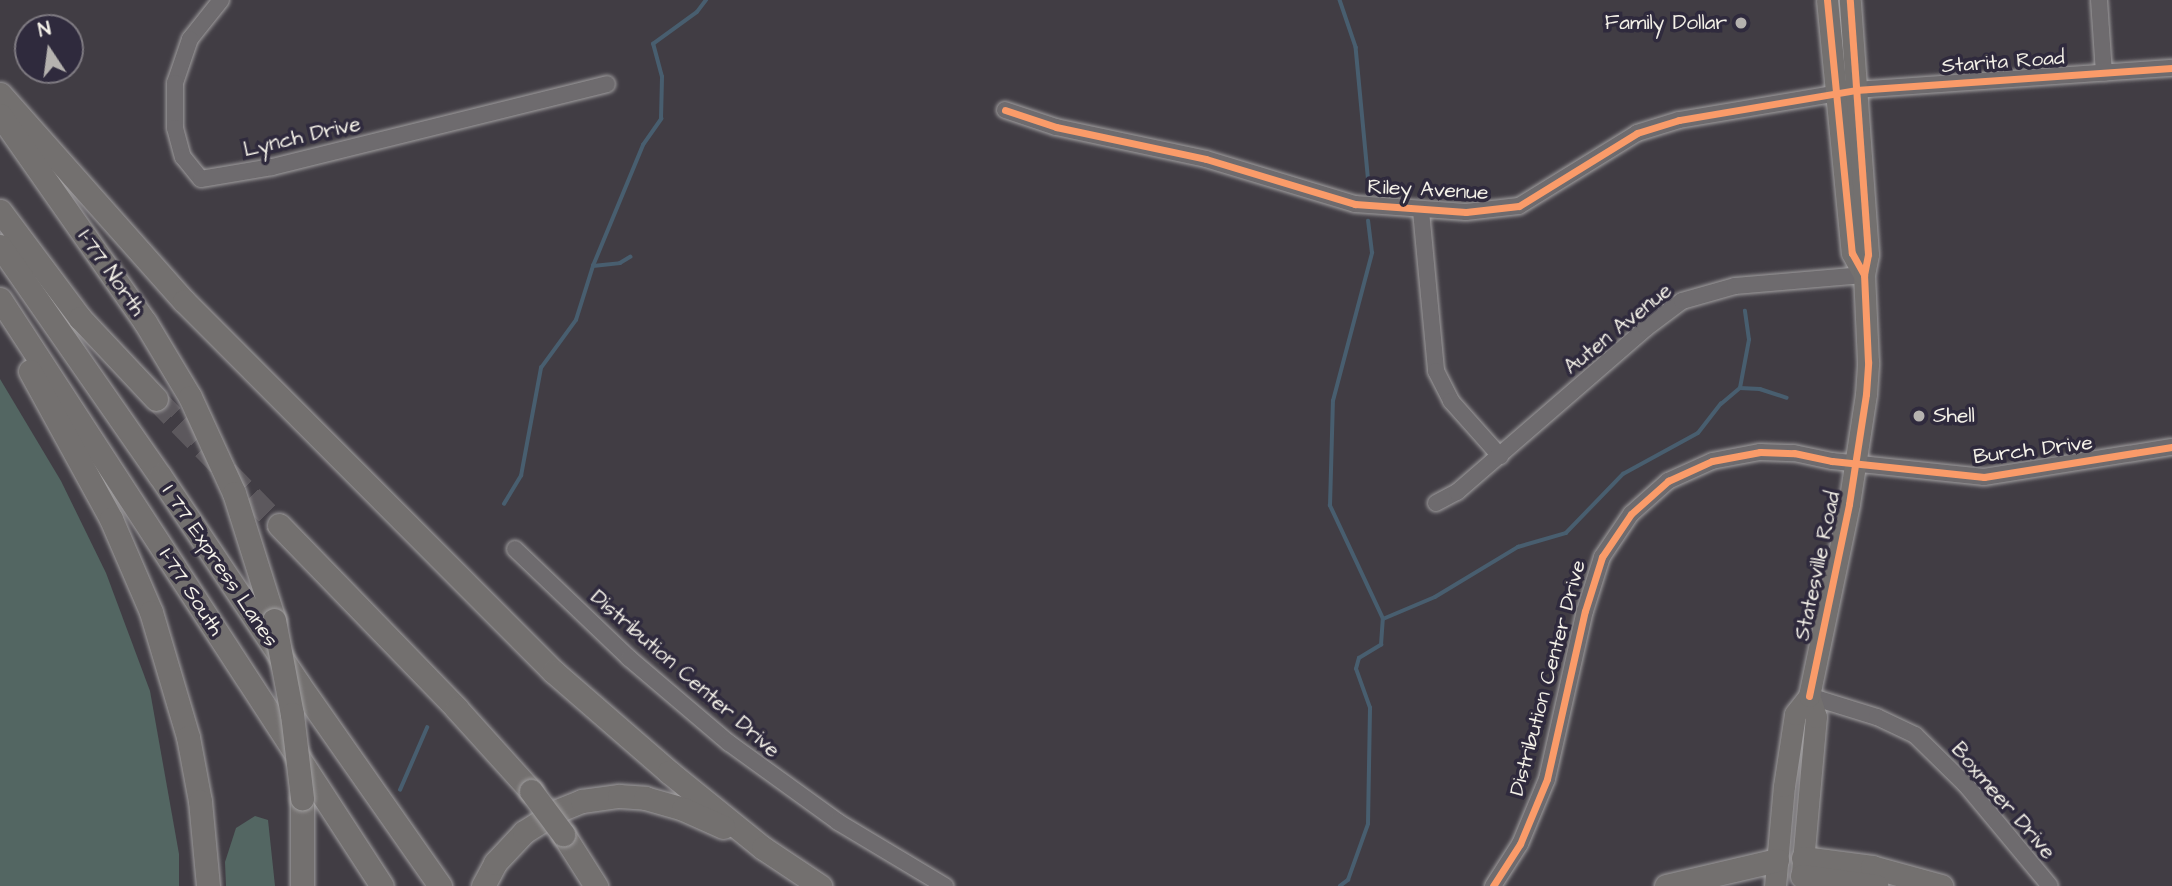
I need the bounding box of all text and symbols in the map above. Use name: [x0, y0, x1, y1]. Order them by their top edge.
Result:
place label: Family Dollar: [1605, 10, 1727, 36]
north arrow: [14, 14, 84, 84]
marker: Family Dollar: [1733, 15, 1749, 31]
text: N: [36, 16, 53, 44]
street label: Starita Road: [1941, 45, 2065, 79]
street label: Lynch Drive: [241, 111, 363, 163]
street label: Riley Avenue: [1367, 174, 1489, 206]
street label: I-77 North: [72, 225, 150, 321]
street label: Auten Avenue: [1559, 278, 1677, 380]
place label: Shell: [1933, 403, 1975, 429]
marker: Shell: [1911, 408, 1927, 424]
street label: Burch Drive: [1972, 430, 2094, 470]
street label: I 77 Express Lanes: [156, 480, 284, 652]
street label: Statesville Road: [1790, 489, 1846, 643]
street label: I-77 South: [154, 544, 228, 640]
street label: Distribution Center Drive: [1504, 558, 1592, 798]
street label: Distribution Center Drive: [585, 585, 785, 763]
street label: Boxmeer Drive: [1945, 738, 2061, 864]

